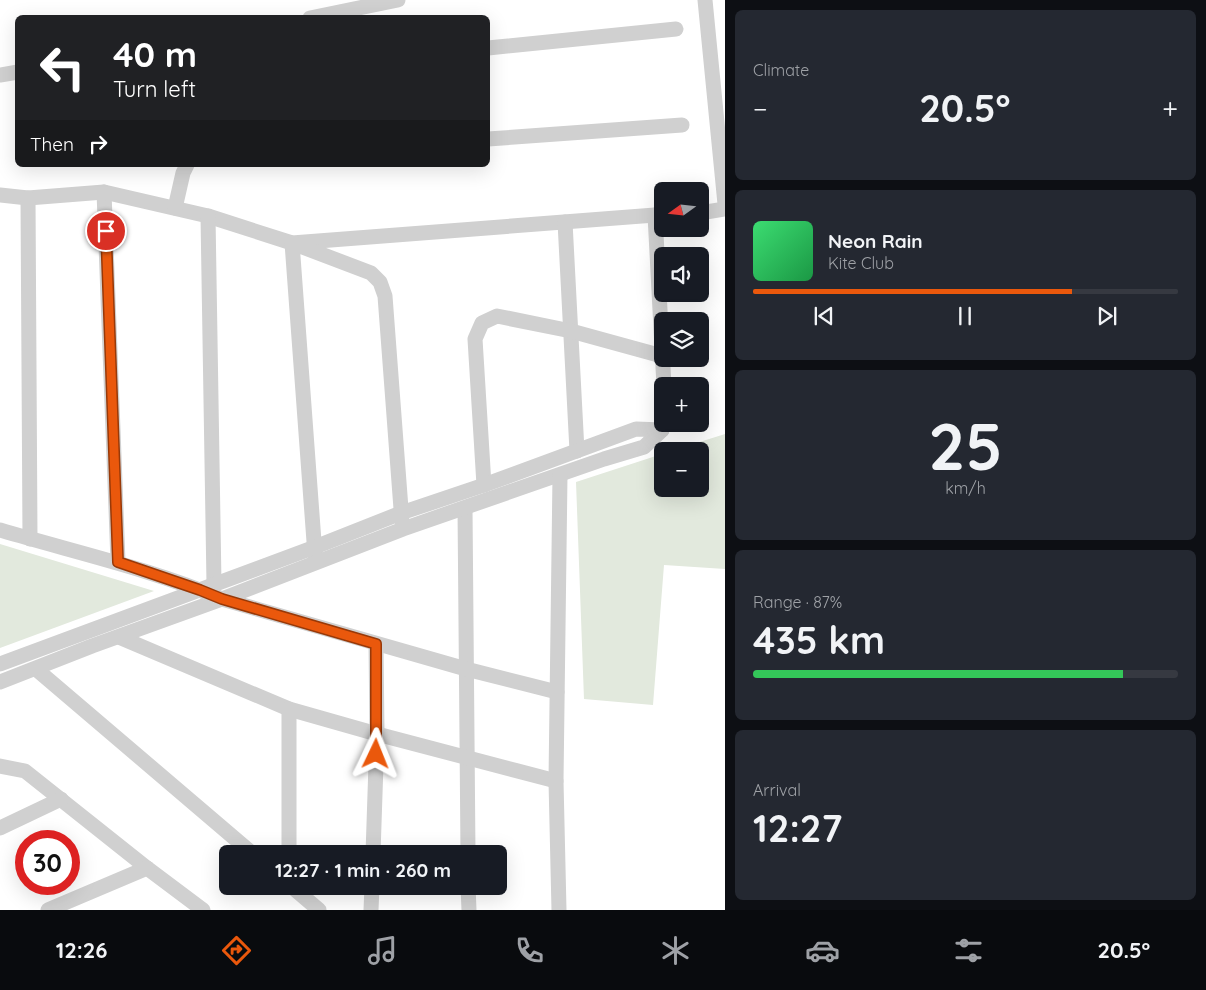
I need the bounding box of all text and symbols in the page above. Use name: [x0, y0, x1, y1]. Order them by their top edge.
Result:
text: 40 m: [113, 32, 197, 76]
icon: left: [30, 35, 95, 100]
text: Climate: [753, 60, 809, 80]
text: Turn left: [113, 75, 196, 103]
text: 20.5°: [919, 84, 1011, 132]
text: −: [753, 91, 768, 126]
text: +: [1162, 91, 1178, 126]
icon: right: [84, 130, 112, 158]
text: Then: [30, 132, 74, 156]
north arrow: [654, 182, 709, 238]
map controls: [654, 182, 709, 497]
pin: [85, 210, 127, 252]
icon: arrive: [92, 217, 120, 245]
text: Neon Rain: [828, 229, 923, 253]
button: sound: [654, 247, 709, 302]
text: Kite Club: [828, 253, 894, 273]
icon: previous: [810, 302, 838, 330]
icon: pause: [951, 302, 979, 330]
icon: next: [1093, 302, 1121, 330]
button: layers: [654, 312, 709, 367]
button: +: [654, 377, 709, 432]
text: 25: [928, 405, 1003, 486]
button: −: [654, 442, 709, 497]
text: km/h: [945, 478, 986, 498]
text: Range · 87%: [753, 592, 842, 612]
text: 435 km: [753, 616, 885, 664]
position arrow: [349, 727, 401, 779]
text: Arrival: [753, 780, 801, 800]
text: 12:27: [753, 804, 842, 852]
speed limit sign: 30: [15, 830, 80, 895]
text: 12:27 · 1 min · 260 m: [275, 858, 451, 882]
icon: directions: [219, 933, 254, 968]
icon: music: [365, 933, 400, 968]
icon: phone: [512, 933, 547, 968]
icon: climate: [658, 933, 693, 968]
icon: car: [805, 933, 840, 968]
icon: filters: [951, 933, 986, 968]
text: 12:26: [56, 936, 107, 964]
text: 20.5°: [1097, 936, 1150, 964]

